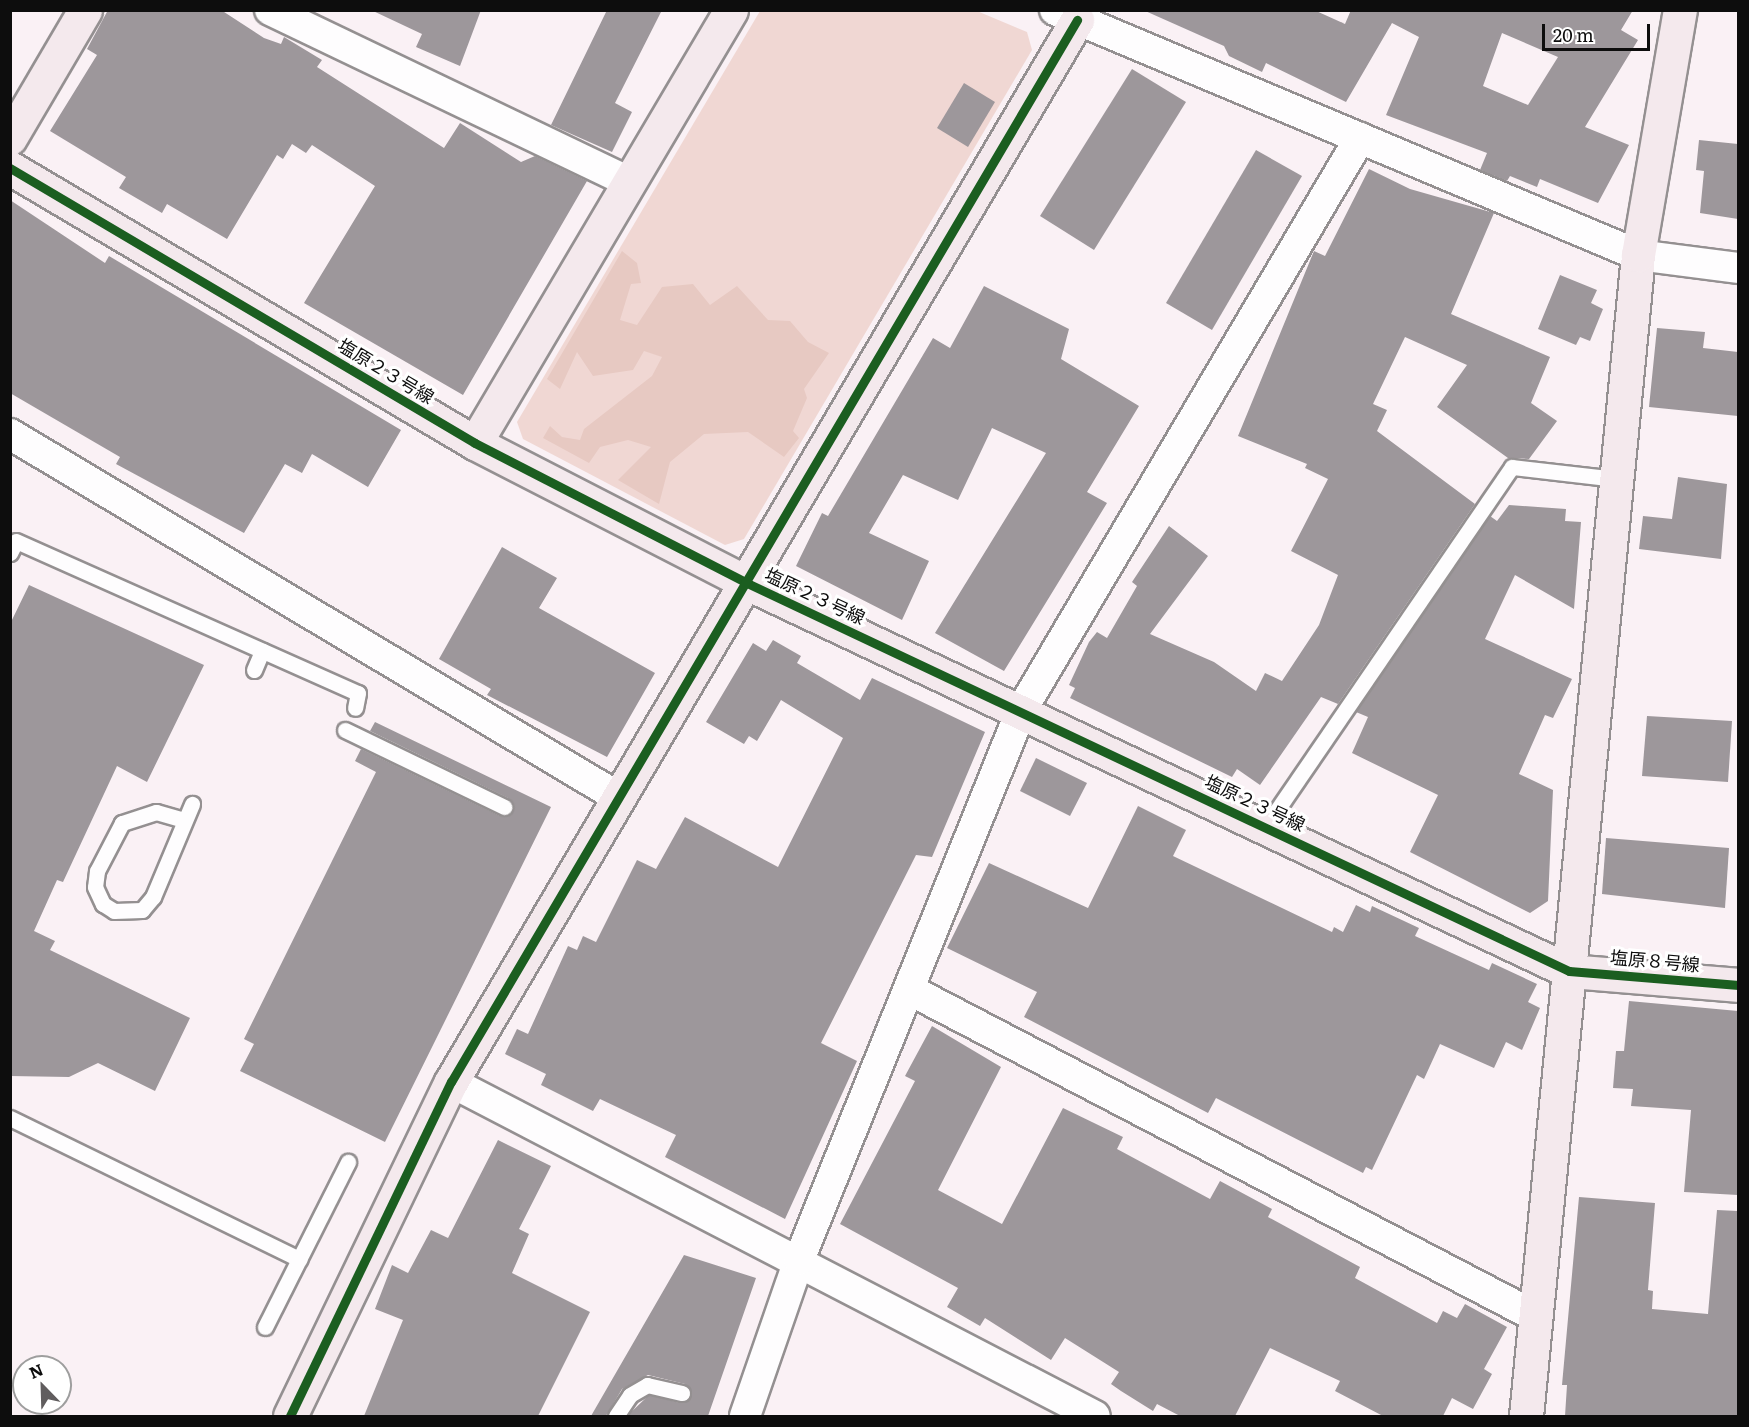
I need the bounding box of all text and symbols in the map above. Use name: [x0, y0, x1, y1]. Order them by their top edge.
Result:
scale bar: [1545, 12, 1653, 50]
text: 20 m: [1553, 21, 1594, 48]
street label: 塩原２３号線: [334, 334, 438, 408]
street label: 塩原２３号線: [761, 563, 869, 629]
street label: 塩原２３号線: [1201, 770, 1309, 836]
street label: 塩原８号線: [1609, 946, 1701, 976]
north arrow: [12, 1355, 72, 1415]
text: N: [25, 1357, 47, 1384]

